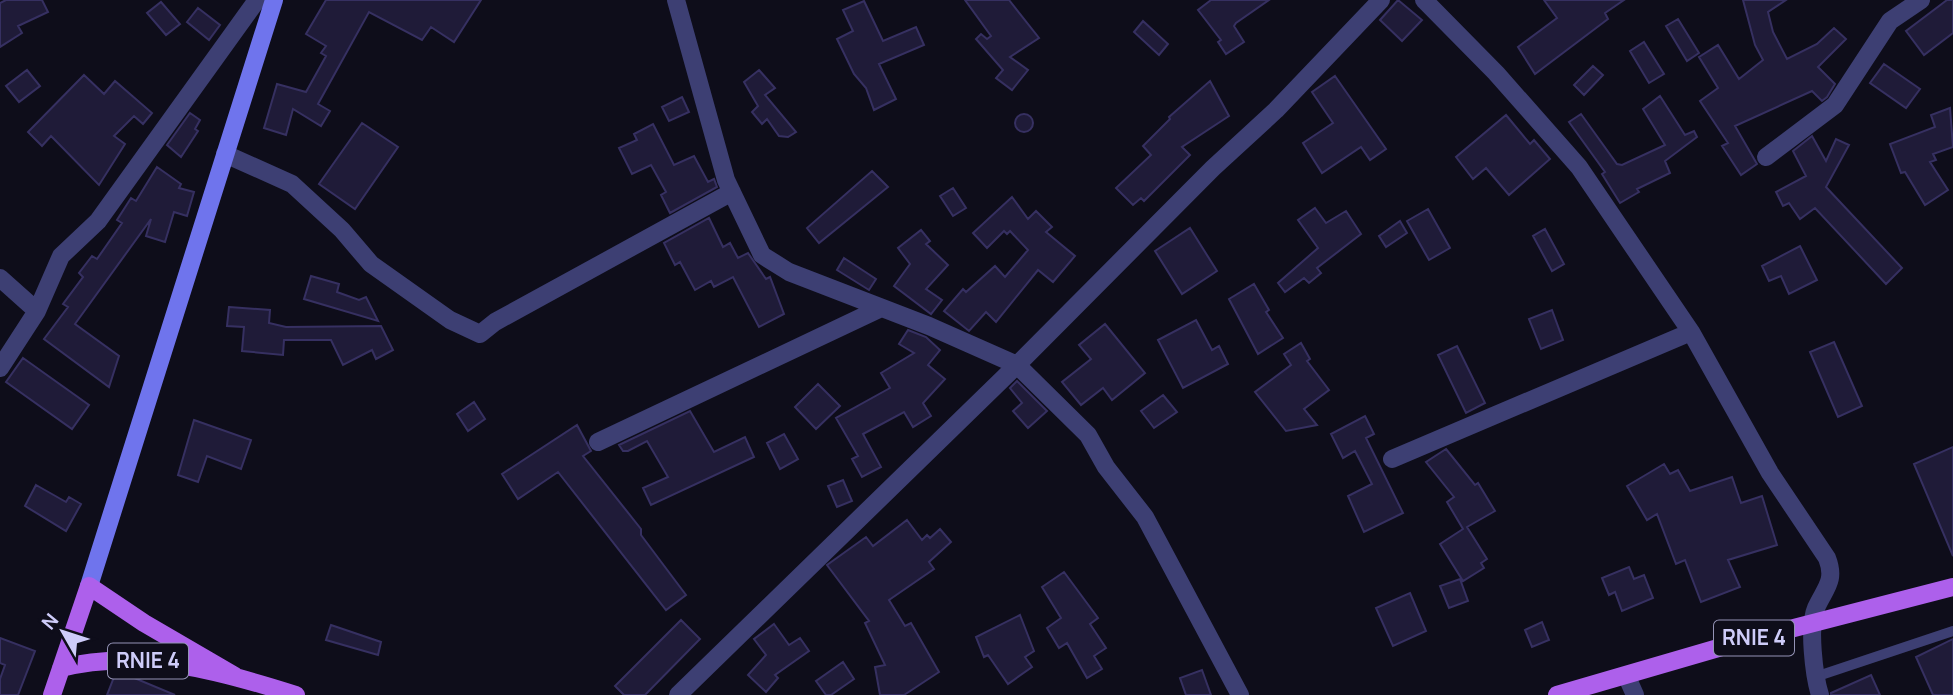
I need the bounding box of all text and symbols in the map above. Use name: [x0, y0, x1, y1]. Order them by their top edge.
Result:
north arrow: [28, 597, 98, 667]
text: N: [35, 608, 64, 635]
road number: RNIE 4: [1714, 620, 1794, 656]
road number: RNIE 4: [108, 644, 188, 678]

